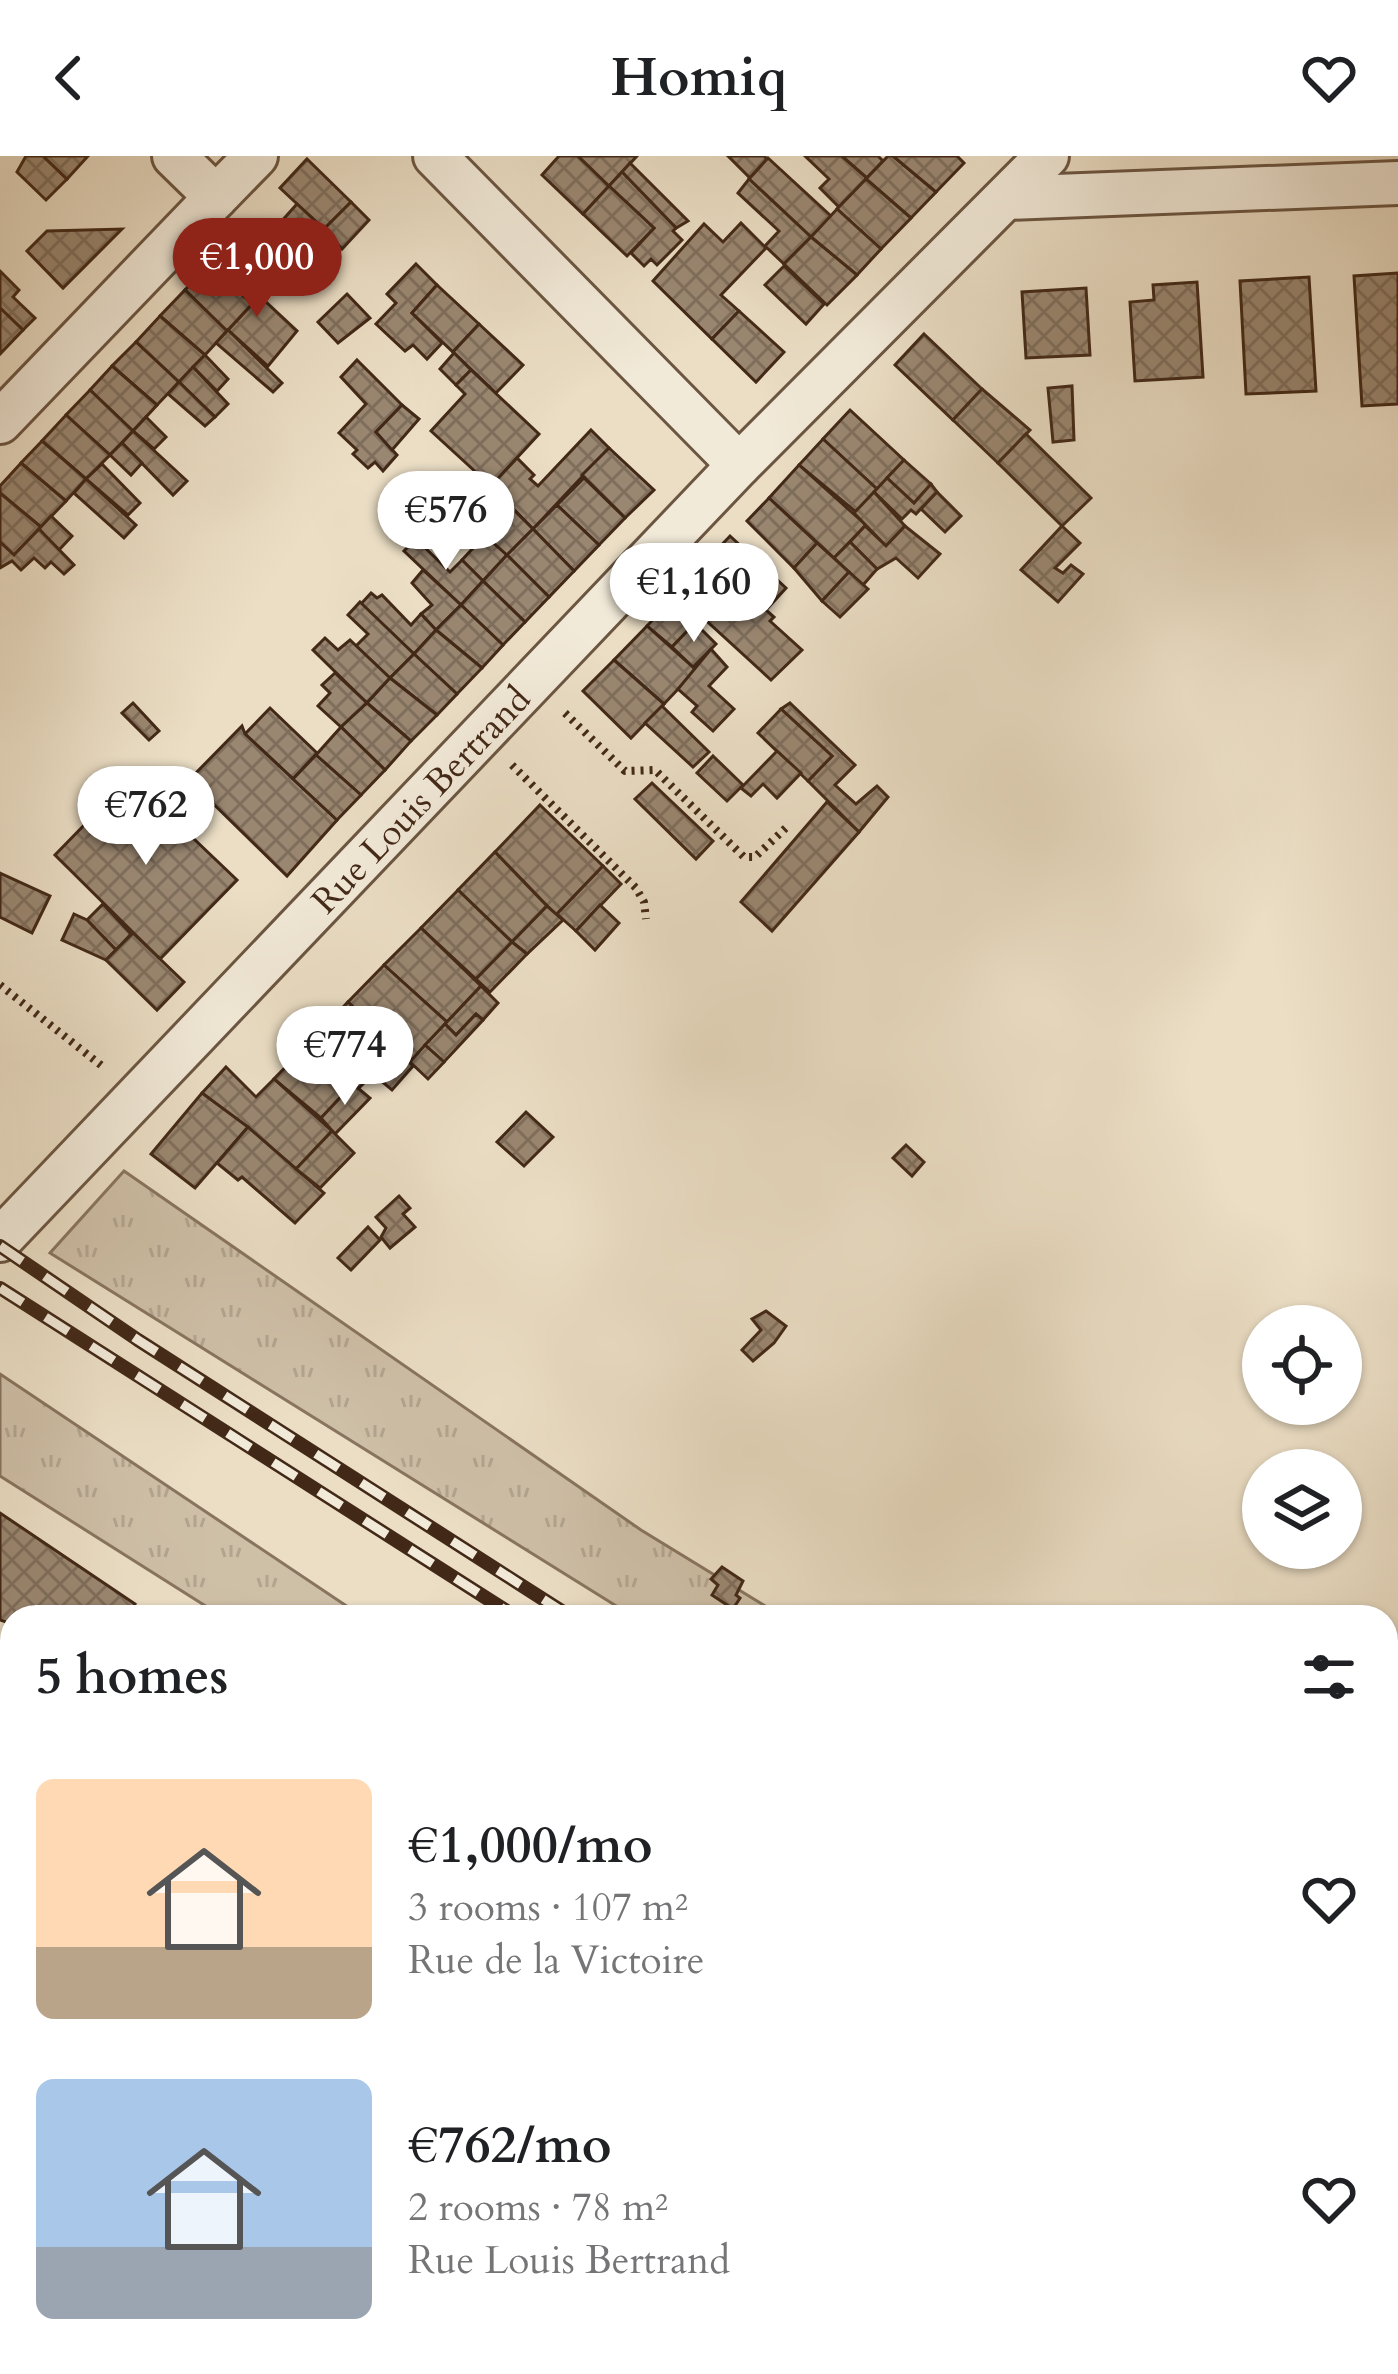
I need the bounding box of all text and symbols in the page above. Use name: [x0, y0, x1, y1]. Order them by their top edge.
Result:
text: Homiq: [611, 42, 787, 115]
icon: back: [36, 45, 102, 111]
icon: heart: [1296, 45, 1362, 111]
pin: €1,000: [159, 218, 355, 320]
text: €1,000: [200, 230, 314, 283]
pin: €576: [375, 471, 517, 573]
text: €576: [404, 483, 488, 536]
pin: €1,160: [596, 543, 792, 645]
text: €1,160: [637, 555, 751, 608]
street label: Rue Louis Bertrand: [301, 676, 542, 925]
pin: €762: [75, 766, 217, 868]
text: €762: [104, 778, 188, 831]
pin: €774: [274, 1006, 416, 1108]
text: €774: [303, 1018, 387, 1071]
map controls: [1242, 1305, 1362, 1569]
button: locate: [1242, 1305, 1362, 1425]
button: layers: [1242, 1449, 1362, 1569]
text: 5 homes: [36, 1642, 228, 1712]
icon: filters: [1296, 1644, 1362, 1710]
text: €1,000/mo: [408, 1811, 653, 1881]
icon: home: [132, 1827, 276, 1971]
icon: heart: [1296, 1866, 1362, 1932]
text: 3 rooms · 107 m²: [408, 1881, 688, 1934]
text: Rue de la Victoire: [408, 1934, 705, 1987]
text: €762/mo: [408, 2111, 611, 2181]
icon: home: [132, 2127, 276, 2271]
icon: heart: [1296, 2166, 1362, 2232]
text: 2 rooms · 78 m²: [408, 2181, 668, 2234]
text: Rue Louis Bertrand: [408, 2234, 730, 2287]

